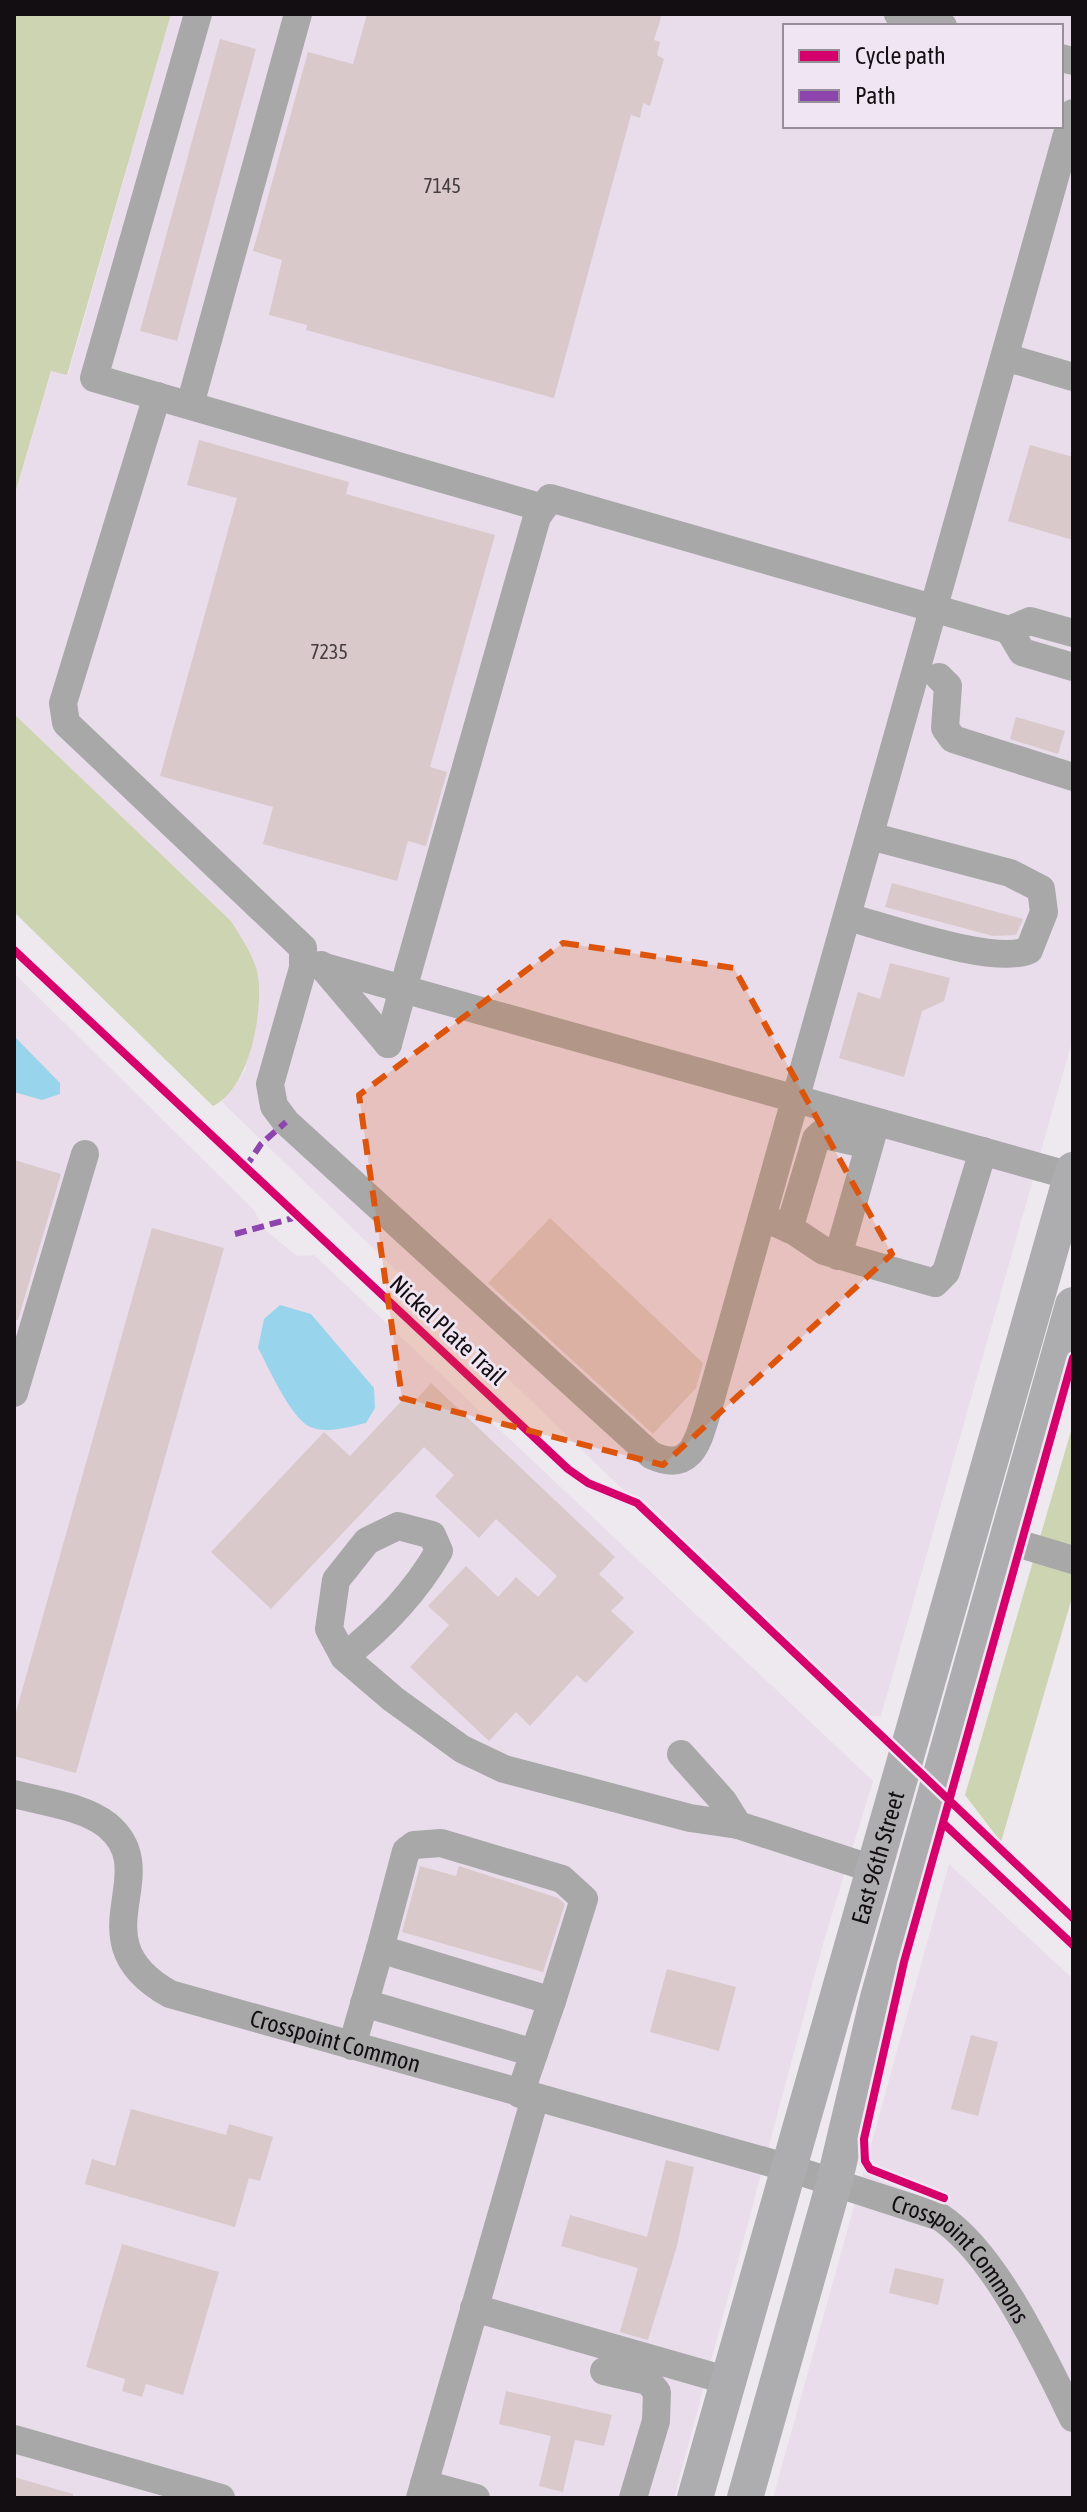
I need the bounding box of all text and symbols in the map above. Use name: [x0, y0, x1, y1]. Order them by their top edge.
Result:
legend: [783, 24, 1063, 128]
text: Cycle path: [855, 42, 946, 69]
text: Path: [855, 82, 896, 109]
house number: 7145: [423, 174, 461, 197]
house number: 7235: [310, 640, 348, 663]
street label: Nickel Plate Trail: [385, 1270, 512, 1391]
street label: East 96th Street: [846, 1788, 909, 1927]
street label: Crosspoint Common: [247, 2004, 424, 2077]
street label: Crosspoint Commons: [888, 2189, 1035, 2328]

